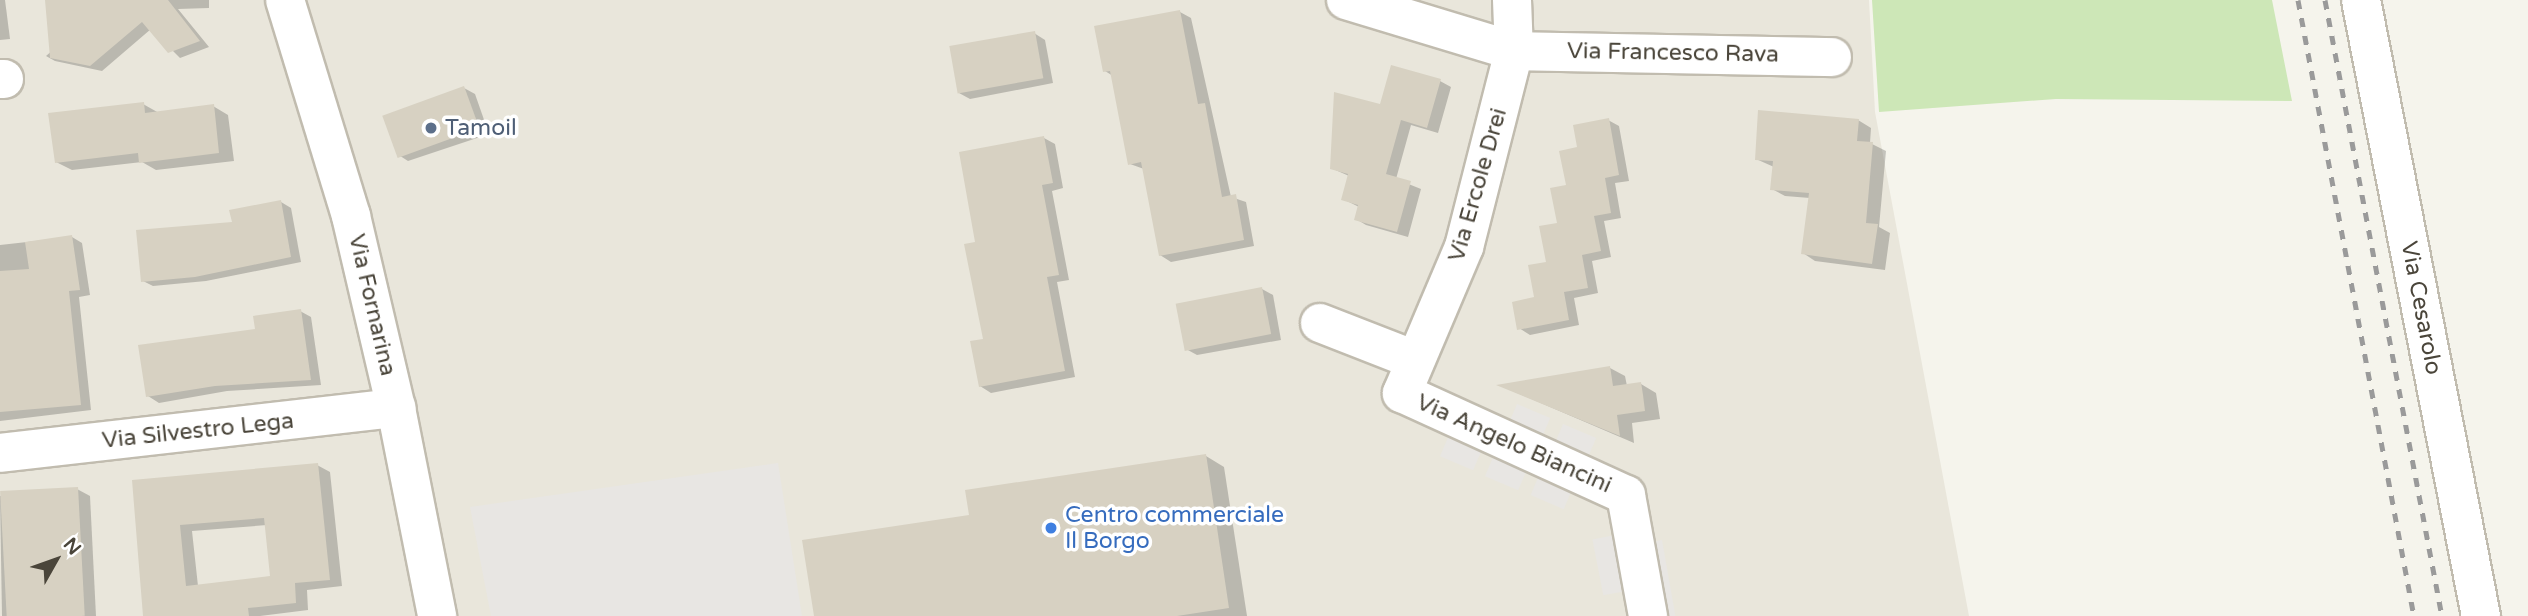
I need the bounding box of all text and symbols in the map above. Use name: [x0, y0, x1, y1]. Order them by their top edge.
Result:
street label: Via Francesco Rava: [1567, 37, 1779, 69]
street label: Via Ercole Drei: [1443, 105, 1513, 265]
place label: Tamoil: [445, 114, 517, 142]
marker: Tamoil: [423, 120, 439, 136]
street label: Via Fornarina: [342, 231, 402, 379]
street label: Via Cesarolo: [2395, 239, 2447, 377]
street label: Via Angelo Biancini: [1412, 389, 1616, 499]
street label: Via Silvestro Lega: [101, 407, 295, 455]
place label: Centro commerciale Il Borgo: [1065, 501, 1284, 555]
marker: Centro commerciale Il Borgo: [1043, 520, 1059, 536]
north arrow: [21, 525, 91, 595]
text: N: [59, 534, 85, 559]

